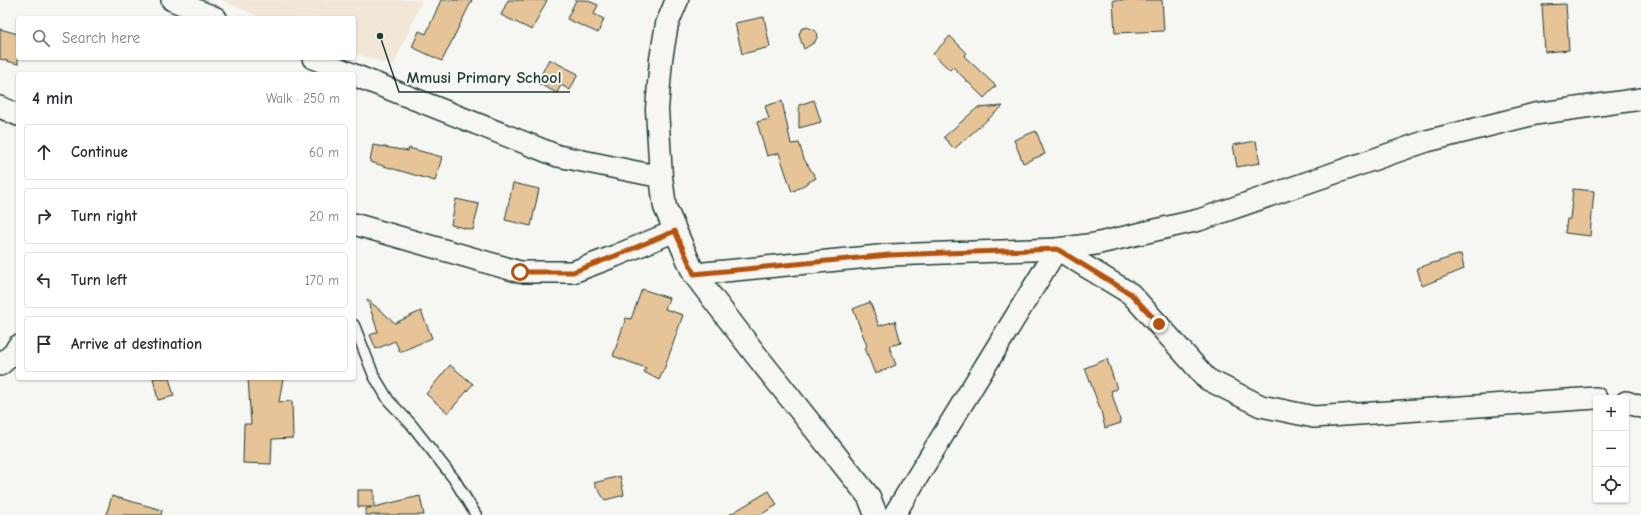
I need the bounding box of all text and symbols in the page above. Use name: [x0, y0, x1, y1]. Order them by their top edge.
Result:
search box: [16, 16, 356, 60]
icon: search: [30, 27, 52, 49]
text: Search here: [62, 29, 140, 47]
callout: Mmusi Primary School: [399, 64, 570, 92]
text: Mmusi Primary School: [407, 69, 561, 87]
text: 4 min: [32, 89, 73, 108]
text: Walk · 250 m: [266, 91, 340, 106]
icon: ahead: [33, 141, 55, 163]
text: Continue: [71, 143, 128, 161]
text: 60 m: [309, 145, 339, 160]
icon: right: [33, 205, 55, 227]
text: Turn right: [71, 207, 137, 225]
text: 20 m: [309, 209, 339, 224]
route start: [511, 263, 529, 281]
icon: left: [33, 269, 55, 291]
text: Turn left: [71, 271, 127, 289]
text: 170 m: [305, 273, 339, 288]
route end: [1150, 315, 1168, 333]
icon: arrive: [33, 333, 55, 355]
text: Arrive at destination: [71, 335, 202, 353]
map controls: [1593, 395, 1629, 503]
button: +: [1593, 395, 1629, 431]
button: −: [1593, 431, 1629, 467]
button: locate: [1593, 467, 1629, 503]

